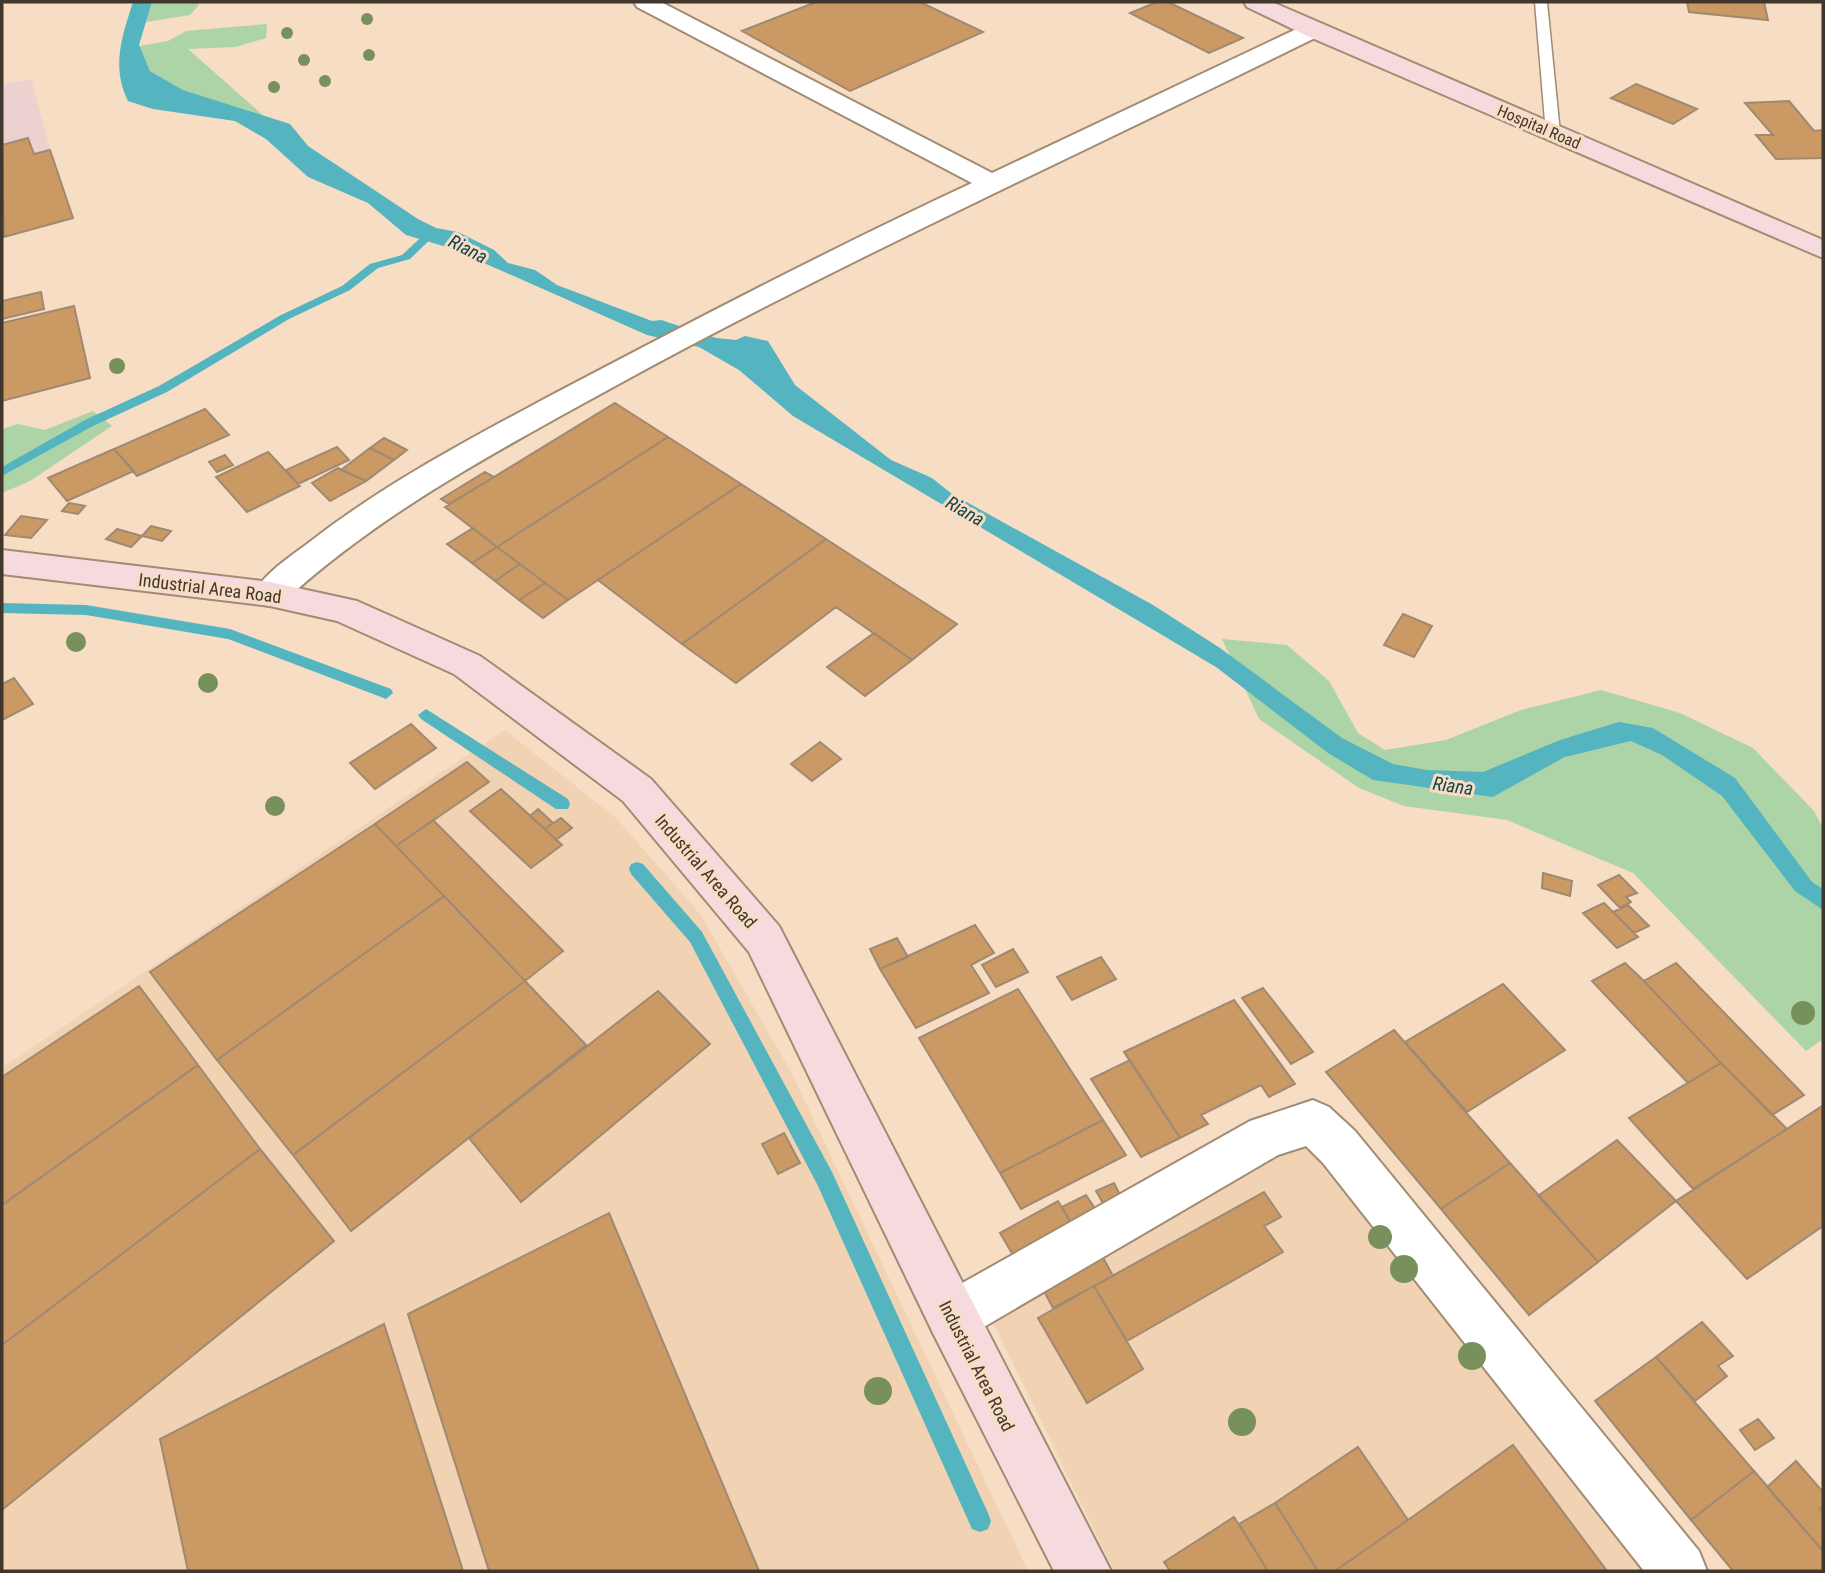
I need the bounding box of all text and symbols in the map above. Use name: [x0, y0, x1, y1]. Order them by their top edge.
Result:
street label: Hospital Road: [1494, 101, 1584, 153]
water label: Riana: [445, 230, 491, 268]
water label: Riana: [942, 491, 988, 531]
street label: Industrial Area Road: [137, 569, 283, 607]
water label: Riana: [1431, 772, 1475, 800]
street label: Industrial Area Road: [651, 810, 761, 932]
street label: Industrial Area Road: [935, 1297, 1019, 1435]

